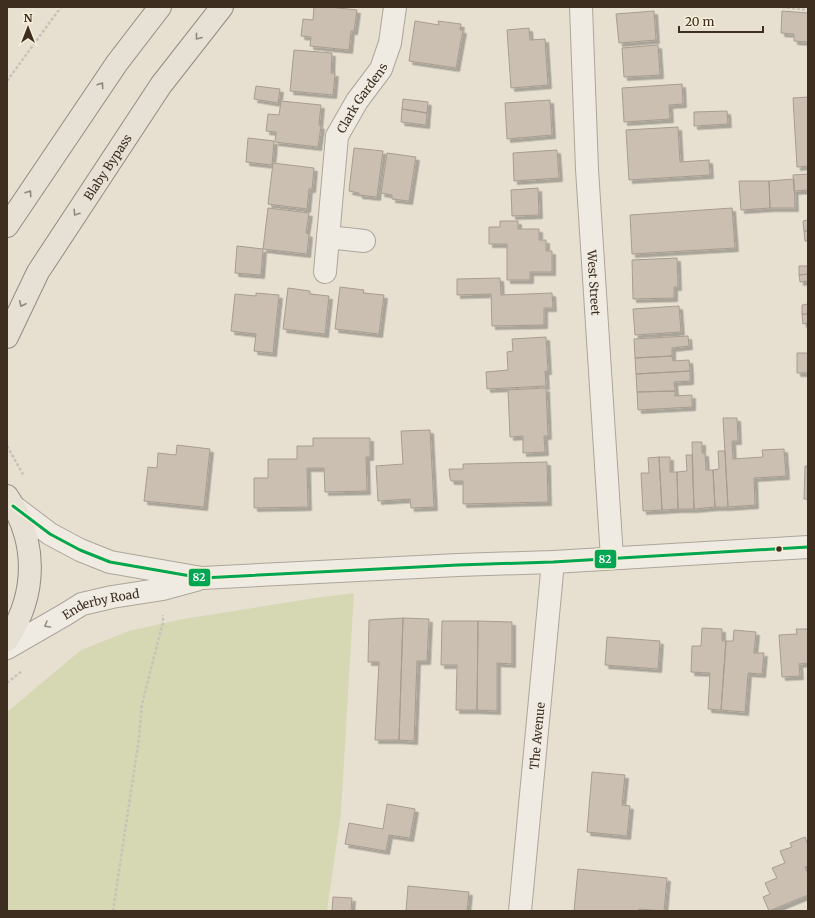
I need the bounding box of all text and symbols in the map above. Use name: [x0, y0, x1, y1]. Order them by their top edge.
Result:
north arrow: [8, 8, 48, 48]
scale bar: [679, 8, 763, 34]
text: N: [24, 11, 33, 25]
text: 20 m: [685, 14, 714, 29]
one-way arrow: [196, 33, 203, 40]
street label: Clark Gardens: [333, 61, 390, 136]
one-way arrow: [96, 83, 103, 90]
street label: Blaby Bypass: [80, 131, 134, 203]
one-way arrow: [24, 190, 32, 197]
one-way arrow: [73, 209, 81, 216]
street label: West Street: [585, 248, 604, 316]
one-way arrow: [19, 300, 27, 308]
unlabelled marker: [774, 544, 784, 554]
line badge: 82: [594, 549, 617, 569]
text: 82: [598, 552, 612, 566]
line badge: 82: [188, 568, 211, 587]
text: 82: [192, 570, 206, 584]
street label: Enderby Road: [59, 585, 140, 622]
one-way arrow: [44, 621, 51, 628]
street label: The Avenue: [526, 701, 547, 770]

